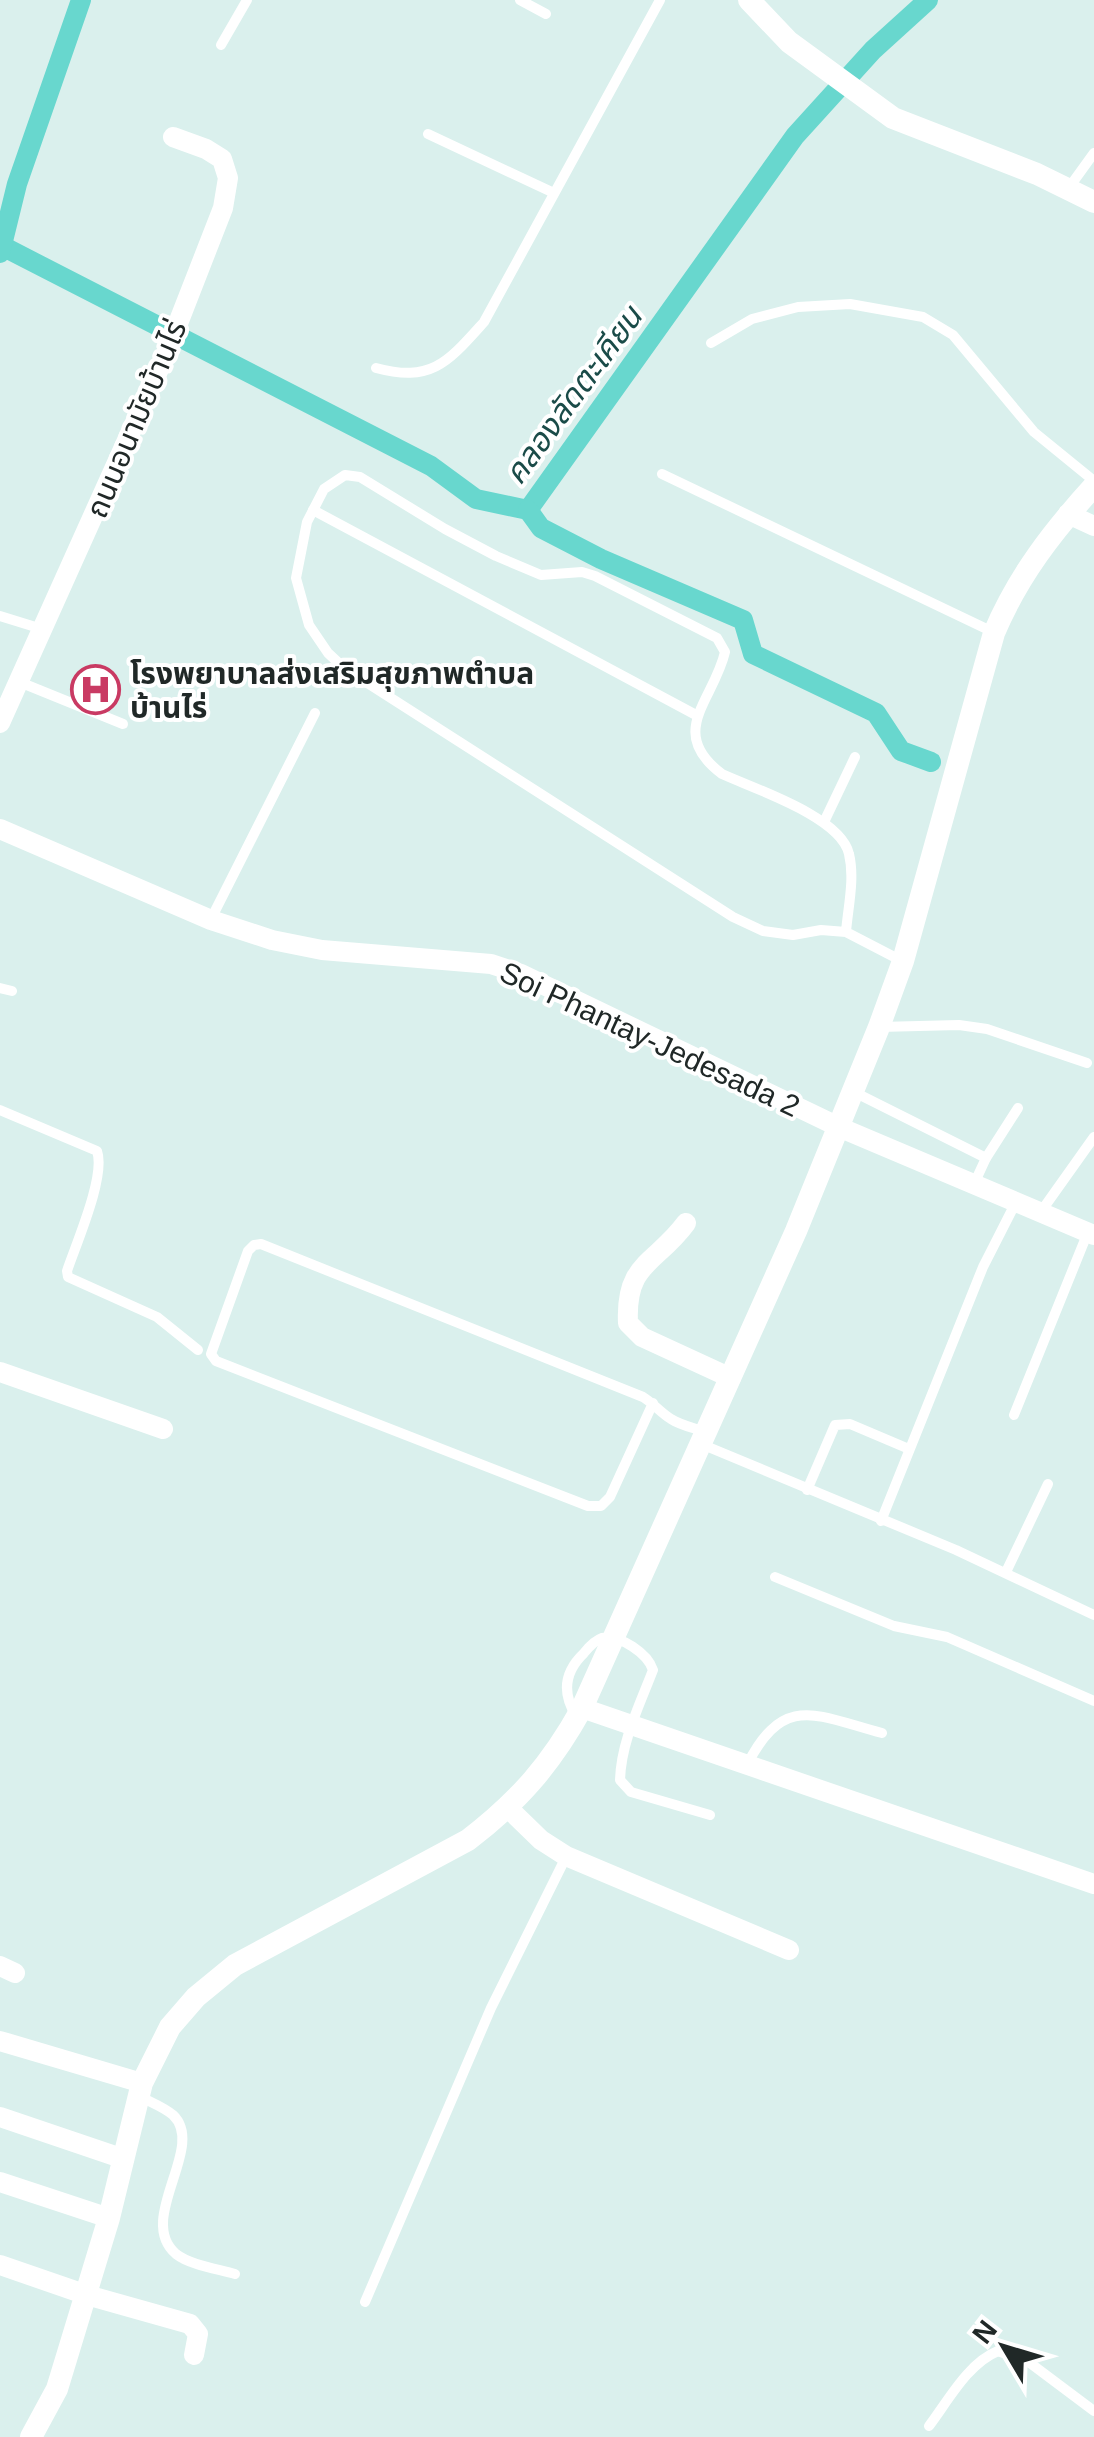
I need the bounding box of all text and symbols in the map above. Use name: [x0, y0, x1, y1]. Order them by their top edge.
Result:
water label: คลองลัดตะเคียน: [497, 298, 651, 491]
street label: ถนนอนามัยบ้านไร่: [80, 315, 192, 523]
place label: โรงพยาบาลส่งเสริมสุขภาพตำบล บ้านไร่: [130, 657, 534, 724]
hospital icon: โรงพยาบาลส่งเสริมสุขภาพตำบล บ้านไร่: [69, 664, 121, 716]
street label: Soi Phantay-Jedesada 2: [495, 955, 805, 1123]
north arrow: [954, 2297, 1054, 2397]
text: N: [966, 2314, 1003, 2349]

